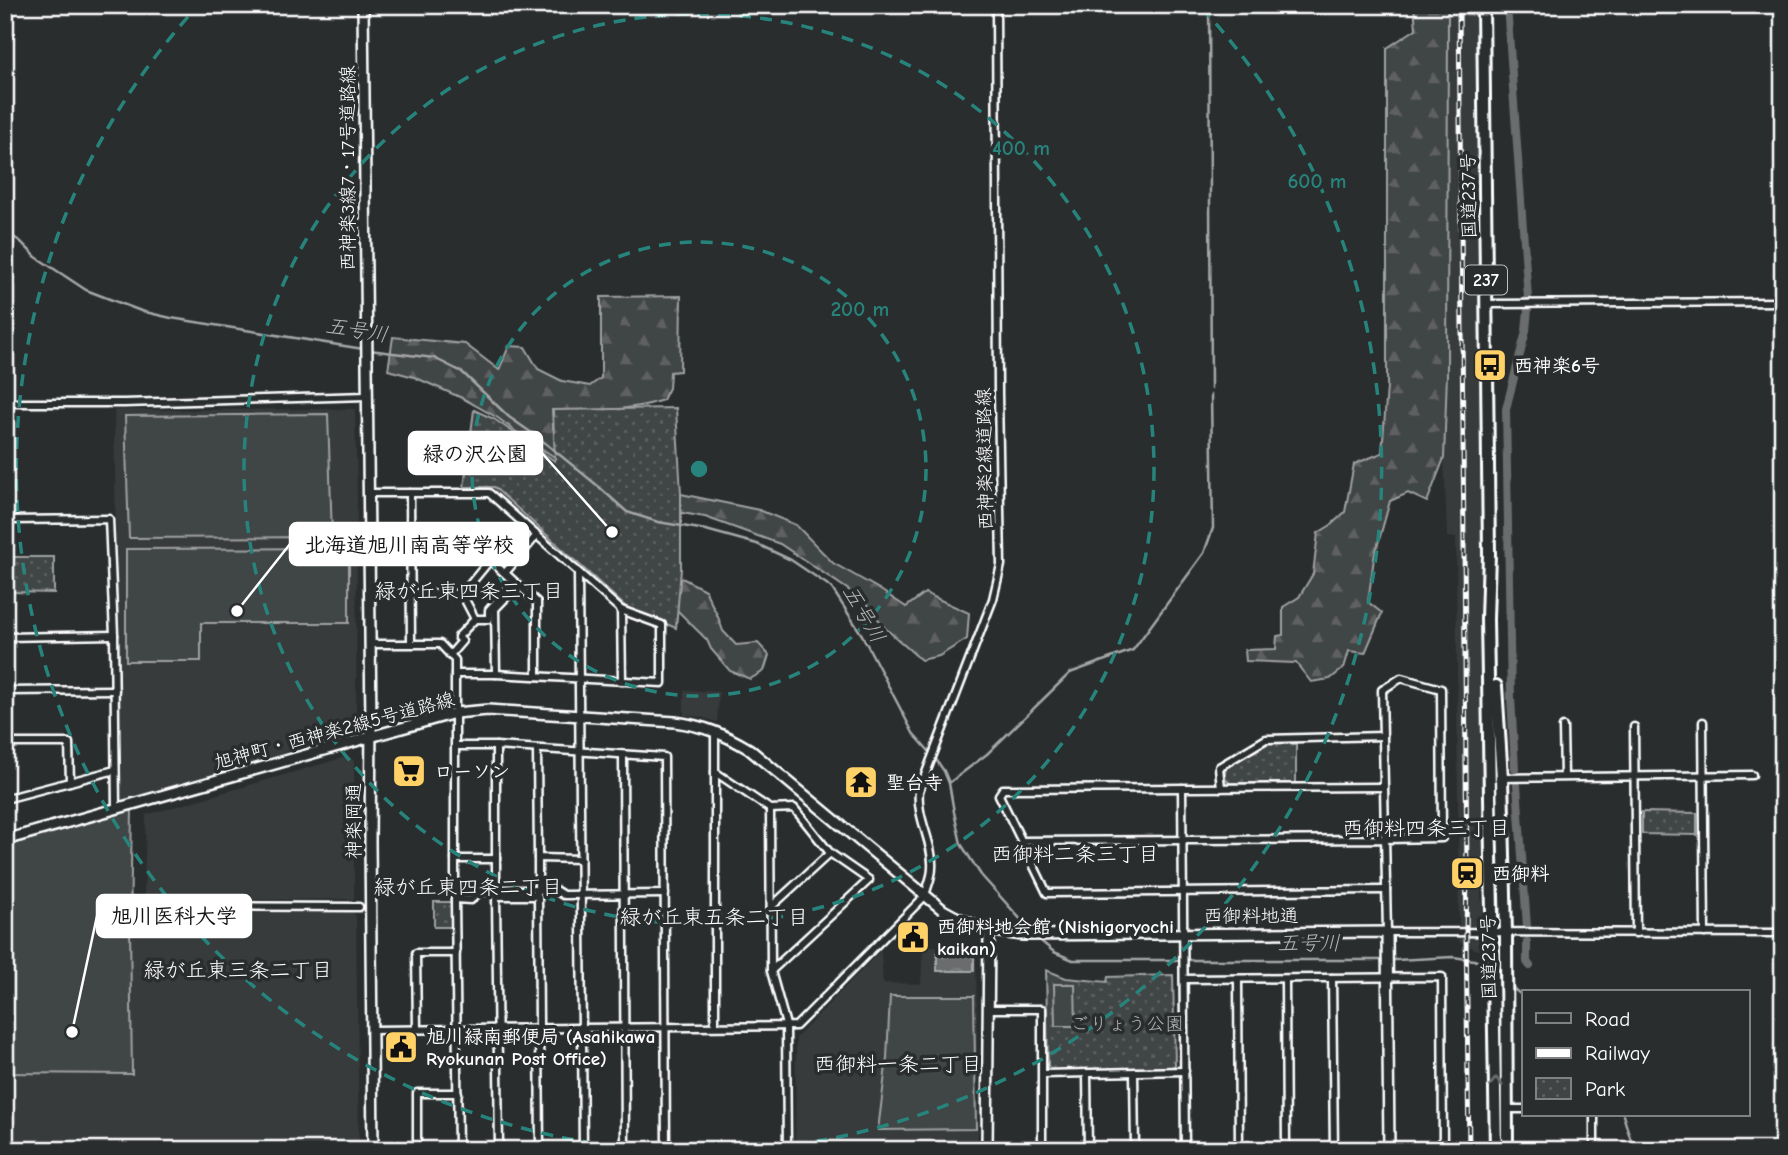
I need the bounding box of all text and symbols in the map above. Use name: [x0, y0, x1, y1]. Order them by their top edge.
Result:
street label: 西神楽3線7・17号道路線: [337, 65, 359, 271]
text: 400 m: [992, 136, 1050, 160]
street label: 国道237号: [1457, 153, 1481, 239]
text: 600 m: [1287, 169, 1347, 193]
road number: 237: [1465, 266, 1507, 294]
text: 200 m: [831, 297, 889, 321]
water label: 五号川: [324, 313, 390, 347]
bus stop icon: 西神楽6号: [1471, 346, 1509, 384]
place label: 西神楽6号: [1514, 355, 1600, 377]
street label: 西神楽2線道路線: [973, 387, 997, 531]
callout: 緑の沢公園: [409, 432, 542, 474]
text: 緑の沢公園: [423, 442, 528, 466]
centre of rings: [687, 457, 711, 481]
callout: 北海道旭川南高等学校: [290, 523, 528, 565]
text: 北海道旭川南高等学校: [304, 533, 514, 557]
district label: 緑が丘東四条三丁目: [375, 579, 564, 603]
water label: 五号川: [838, 581, 890, 647]
street label: 旭神町・西神楽2線5号道路線: [212, 688, 457, 774]
supermarket icon: ローソン: [390, 752, 428, 790]
place label: ローソン: [434, 761, 510, 783]
temple icon: 聖台寺: [842, 763, 880, 801]
place label: 聖台寺: [886, 772, 943, 794]
street label: 神楽岡通: [343, 783, 365, 859]
district label: 西御料四条三丁目: [1342, 816, 1510, 840]
district label: 西御料二条三丁目: [991, 842, 1159, 866]
station icon: 西御料: [1448, 854, 1486, 892]
place label: 西御料: [1492, 863, 1550, 885]
district label: 緑が丘東四条二丁目: [374, 875, 563, 899]
callout: 旭川医科大学: [97, 895, 251, 937]
text: 旭川医科大学: [111, 904, 237, 928]
district label: 緑が丘東五条二丁目: [620, 905, 809, 929]
street label: 西御料地通: [1203, 905, 1299, 927]
street label: 国道237号: [1477, 914, 1501, 1000]
place label: 西御料地会館 (Nishigoryochi kaikan): [937, 916, 1174, 960]
public building icon: 西御料地会館 (Nishigoryochi kaikan): [894, 918, 932, 956]
water label: 五号川: [1278, 931, 1341, 955]
district label: 緑が丘東三条二丁目: [144, 958, 333, 982]
legend: [1522, 990, 1750, 1116]
text: Road: [1585, 1007, 1630, 1031]
park label: ごりょう公園: [1070, 1013, 1184, 1035]
place label: 旭川緑南郵便局 (Asahikawa Ryokunan Post Office): [426, 1026, 655, 1070]
public building icon: 旭川緑南郵便局 (Asahikawa Ryokunan Post Office): [382, 1028, 420, 1066]
text: Railway: [1585, 1041, 1650, 1065]
district label: 西御料一条二丁目: [814, 1052, 982, 1076]
one-way arrow: [1488, 1076, 1504, 1086]
text: Park: [1585, 1077, 1625, 1101]

